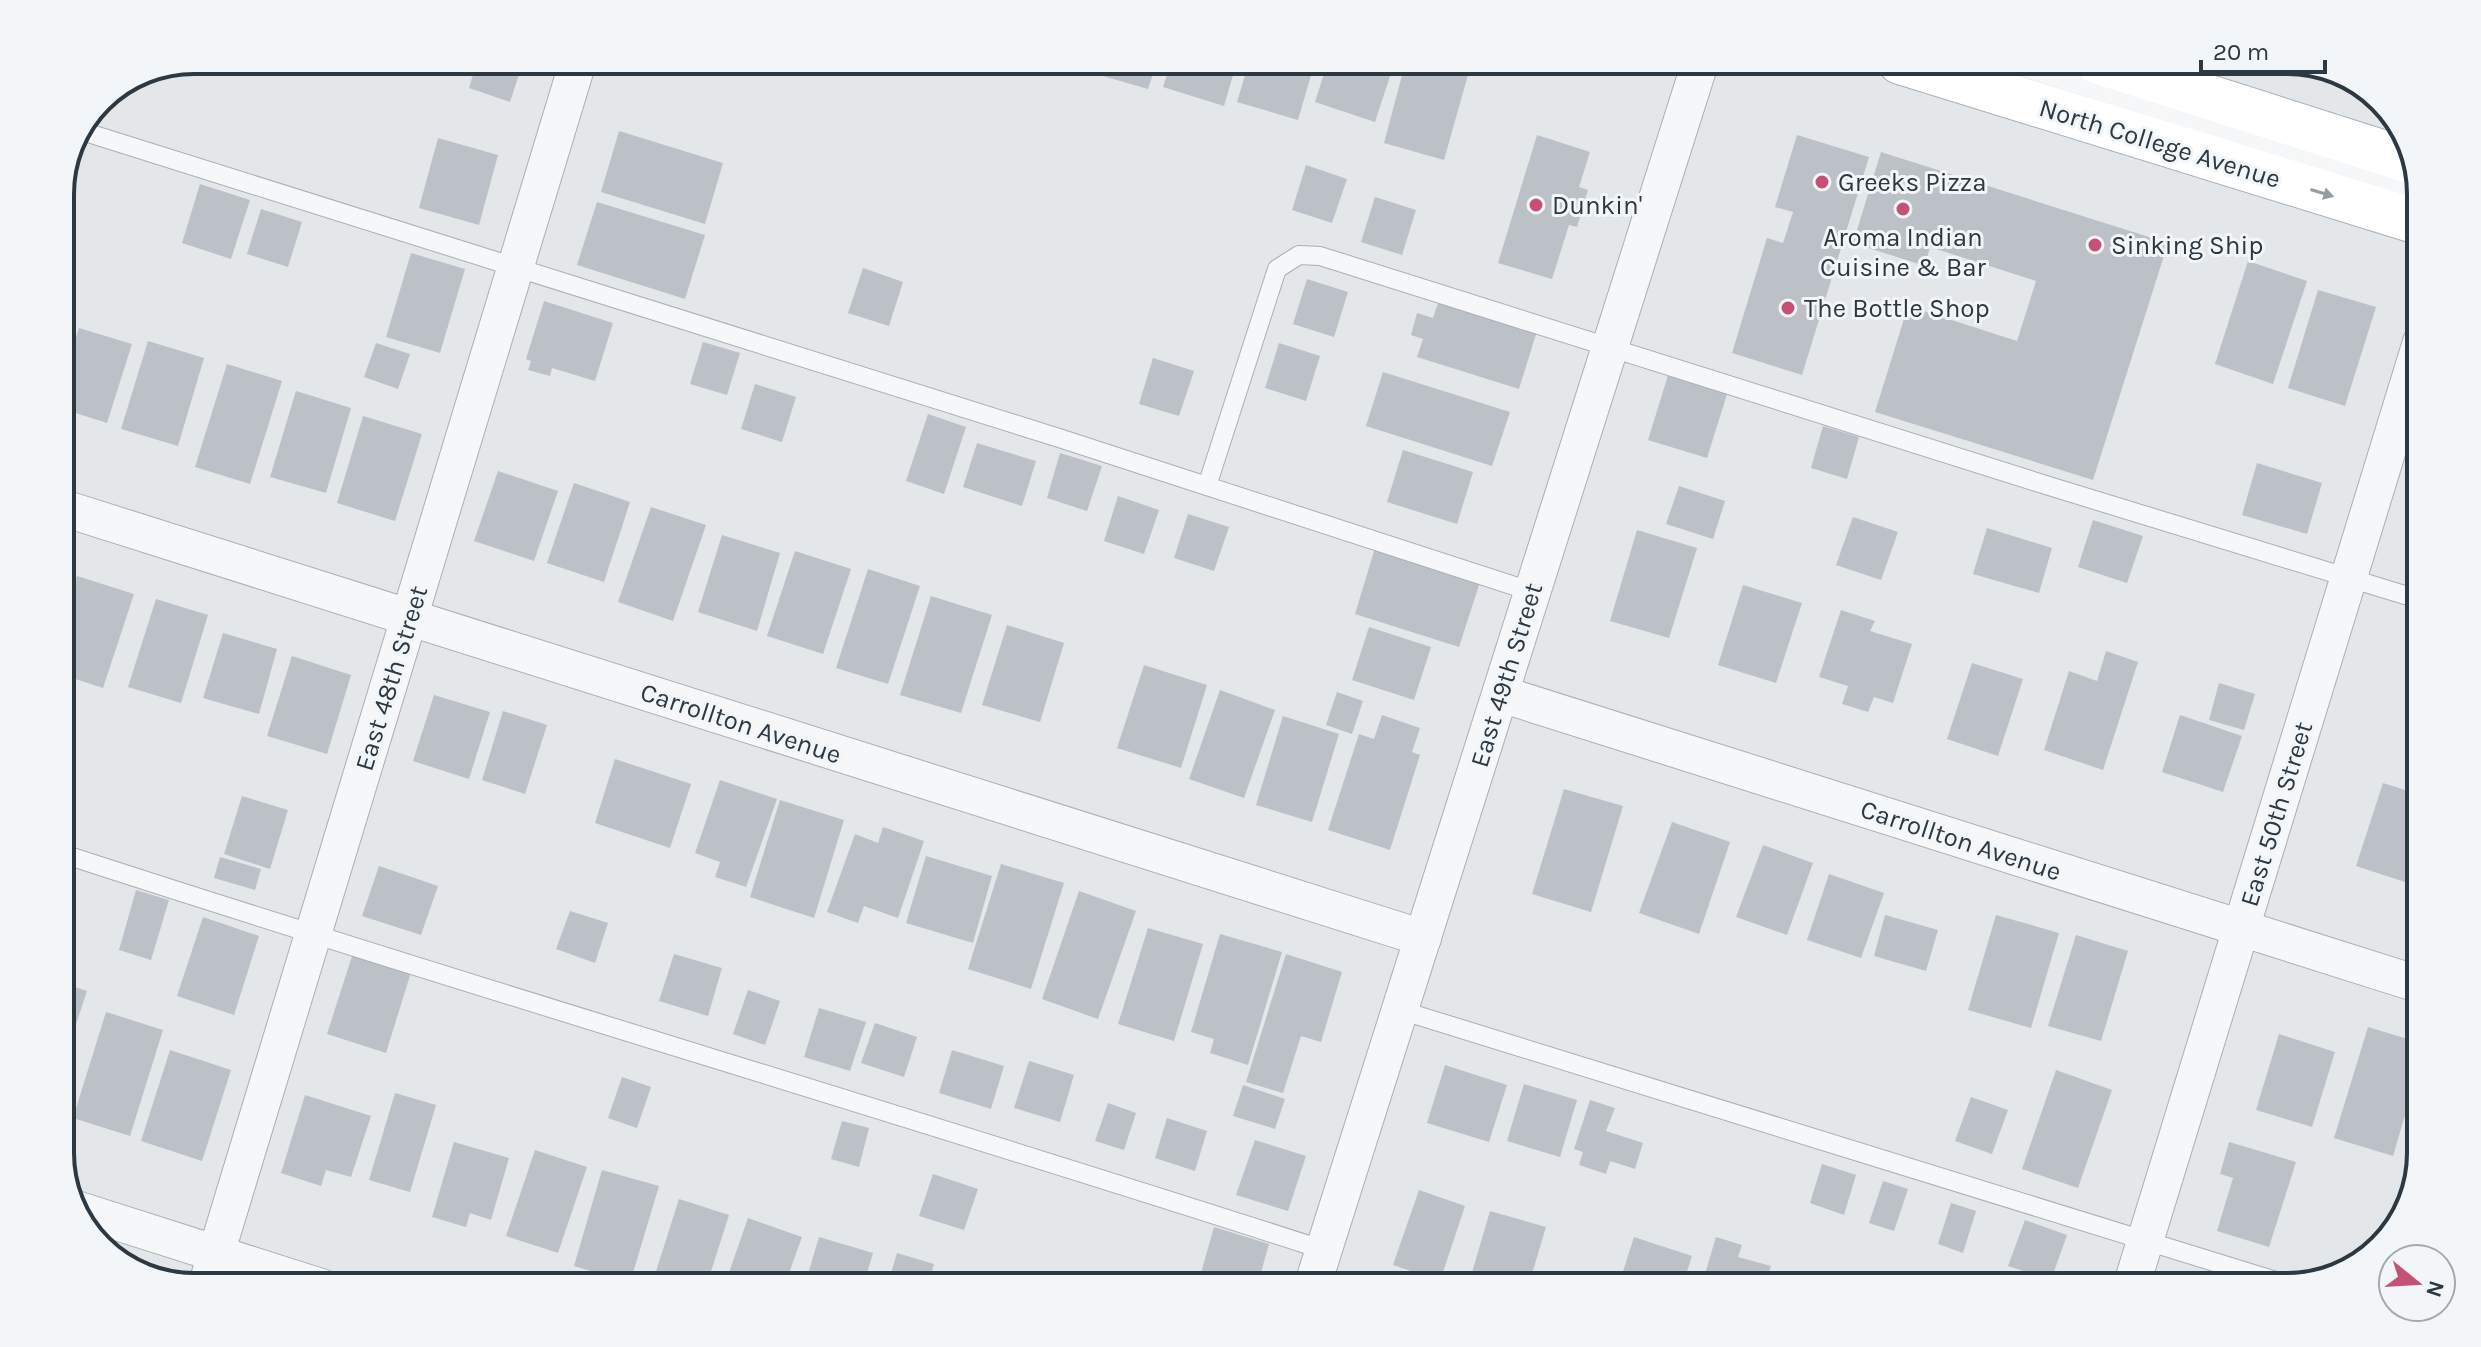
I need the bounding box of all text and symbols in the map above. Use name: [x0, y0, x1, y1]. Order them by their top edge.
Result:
scale bar: [2201, 24, 2325, 74]
text: 20 m: [2213, 38, 2269, 66]
street label: North College Avenue: [2035, 92, 2284, 195]
place label: Greeks Pizza: [1838, 167, 1986, 198]
marker: Greeks Pizza: [1813, 173, 1831, 191]
one-way arrow: [2311, 187, 2335, 200]
place label: Dunkin': [1552, 190, 1642, 221]
marker: Dunkin': [1527, 196, 1545, 214]
marker: Aroma Indian Cuisine & Bar: [1894, 200, 1912, 218]
place label: Aroma Indian Cuisine & Bar: [1820, 222, 1987, 283]
place label: Sinking Ship: [2111, 230, 2263, 261]
marker: Sinking Ship: [2086, 236, 2104, 254]
place label: The Bottle Shop: [1804, 293, 1990, 324]
marker: The Bottle Shop: [1779, 299, 1797, 317]
street label: East 49th Street: [1464, 579, 1549, 771]
street label: East 48th Street: [349, 582, 434, 775]
street label: Carrollton Avenue: [637, 676, 845, 771]
street label: East 50th Street: [2234, 718, 2319, 910]
street label: Carrollton Avenue: [1857, 793, 2065, 888]
north arrow: [2377, 1243, 2457, 1323]
text: N: [2420, 1277, 2450, 1300]

